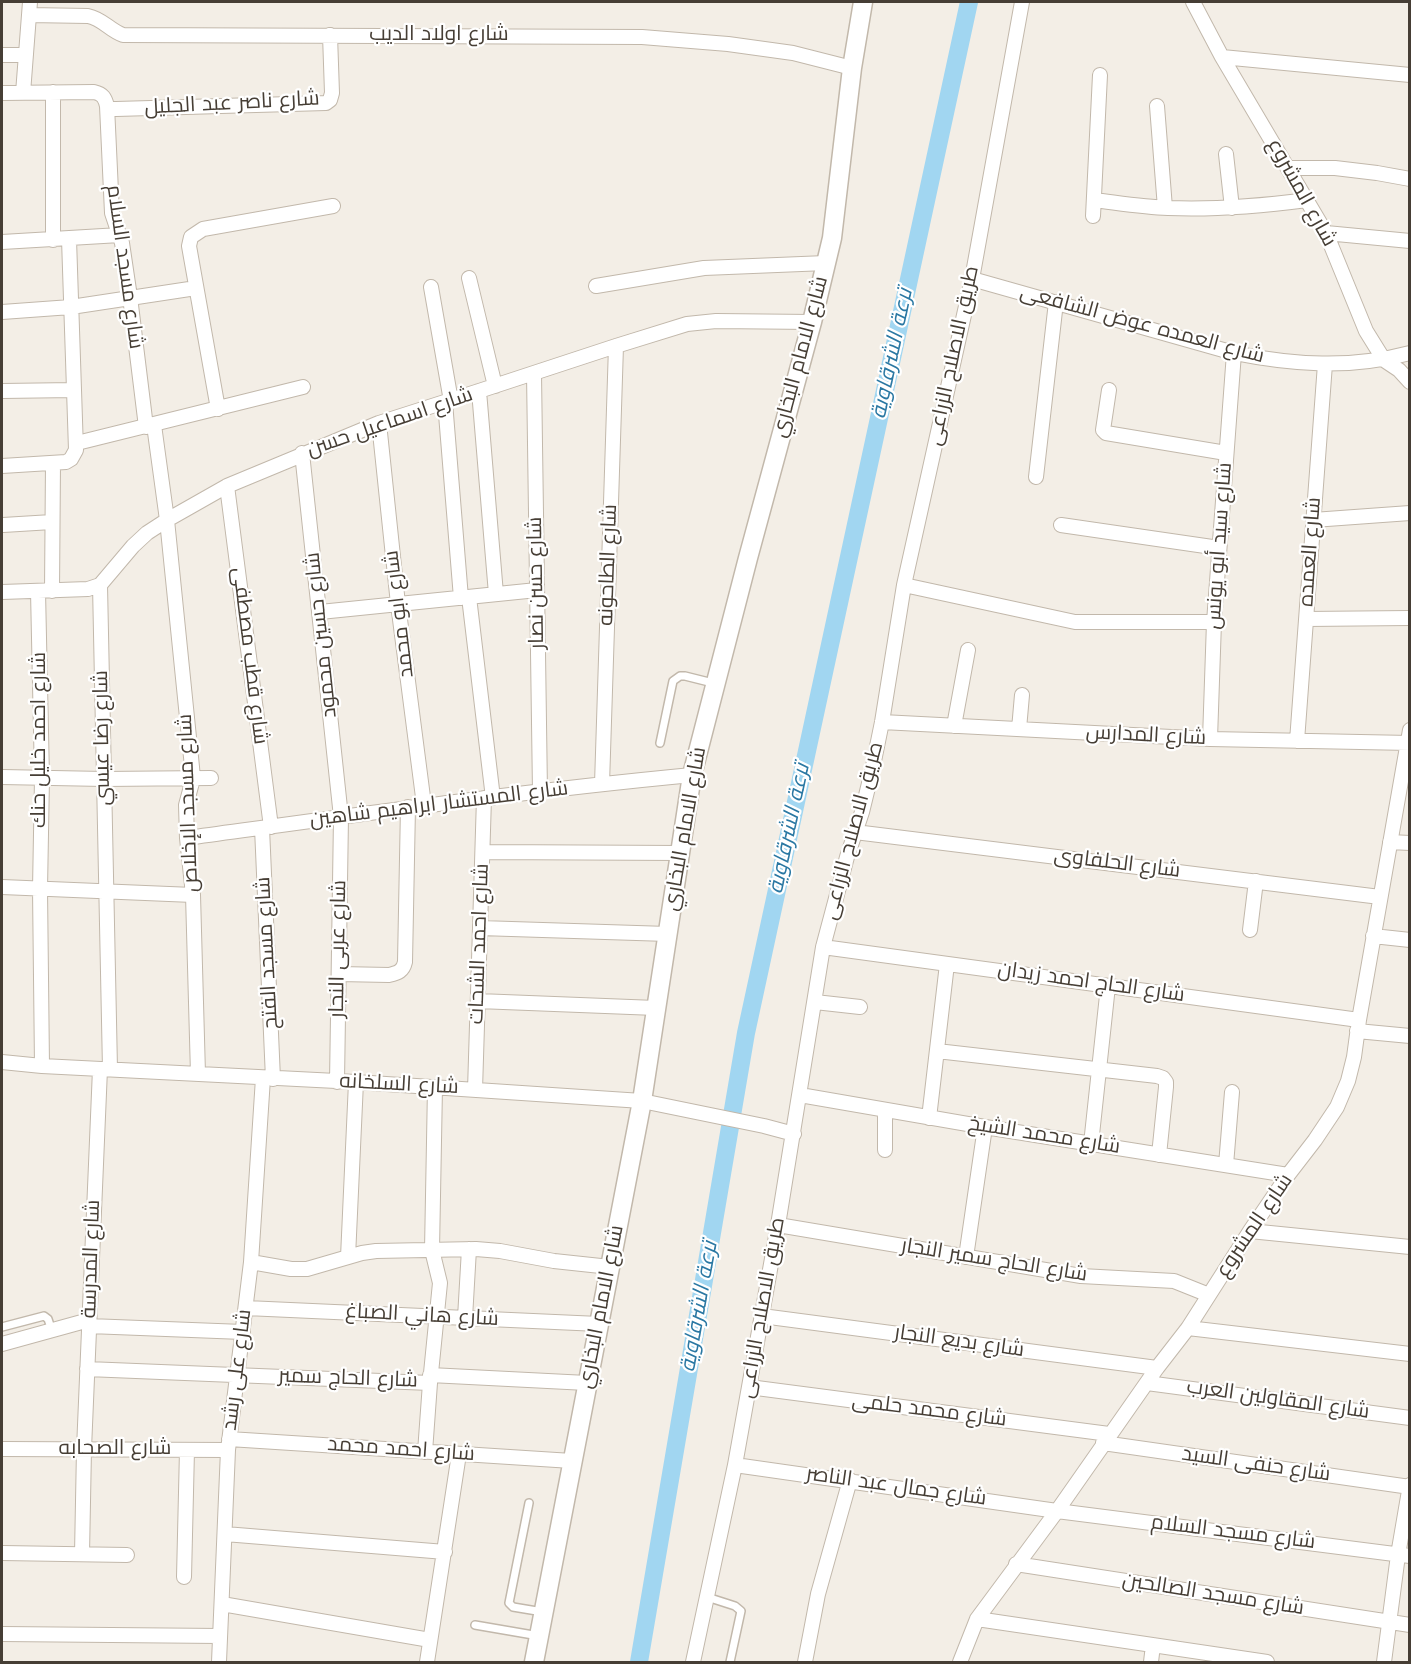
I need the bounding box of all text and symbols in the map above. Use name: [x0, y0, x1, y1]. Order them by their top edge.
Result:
street label: شارع اولاد الديب: [369, 22, 509, 48]
street label: شارع ناصر عبد الجليل: [144, 87, 320, 121]
street label: شارع المشروع: [1261, 135, 1341, 251]
street label: شارع مسجد السلام: [100, 183, 148, 351]
street label: طريق الاصلاح الزراعى: [923, 264, 985, 448]
street label: شارع الامام البخاري: [767, 274, 835, 440]
street label: شارع العمده عوض الشافعى: [1017, 280, 1267, 370]
water label: ترعة الشرقاوية: [866, 287, 920, 421]
street label: شارع اسماعيل حسن: [304, 383, 476, 463]
street label: شارع سيد أبو يونس: [1202, 462, 1238, 630]
street label: شارع العمده: [1295, 497, 1327, 607]
street label: شارع الطاحونه: [594, 504, 624, 626]
street label: شارع حسن نصار: [523, 517, 551, 649]
street label: شارع ابو محمد: [380, 549, 420, 679]
street label: شارع حسين محمود: [301, 551, 343, 719]
street label: شارع قطب مصطفى: [226, 566, 272, 746]
street label: شارع احمد خليل حنك: [27, 652, 53, 828]
street label: شارع رضا عيسي: [89, 670, 117, 806]
street label: شارع مسجد الإخلاص: [173, 713, 205, 893]
street label: شارع المدارس: [1085, 720, 1207, 752]
street label: طريق الاصلاح الزراعى: [818, 739, 890, 923]
street label: شارع الامام البخاري: [659, 745, 713, 913]
water label: ترعة الشرقاوية: [763, 762, 817, 896]
street label: شارع المستشار ابراهيم شاهين: [308, 777, 570, 833]
street label: شارع الحلفاوى: [1052, 844, 1182, 884]
street label: شارع احمد الشحات: [465, 863, 495, 1025]
street label: شارع مسجد الفتح: [251, 876, 285, 1030]
street label: شارع عربى النجار: [325, 880, 353, 1018]
street label: شارع الحاج احمد زيدان: [996, 957, 1186, 1009]
street label: شارع السلخانه: [339, 1069, 459, 1101]
street label: شارع محمد الشيخ: [966, 1112, 1122, 1160]
street label: شارع المشروع: [1211, 1169, 1299, 1283]
street label: شارع المدرسة: [77, 1199, 107, 1319]
street label: طريق الاصلاح الزراعى: [735, 1216, 791, 1400]
street label: شارع الامام البخاري: [574, 1223, 630, 1391]
street label: شارع الحاج سمير النجار: [899, 1234, 1089, 1288]
water label: ترعة الشرقاوية: [676, 1240, 724, 1374]
street label: شارع هاني الصباغ: [345, 1299, 499, 1333]
street label: شارع على رشد: [218, 1308, 258, 1432]
street label: شارع بديع النجار: [892, 1320, 1026, 1364]
street label: شارع الحاج سمير: [278, 1364, 418, 1394]
street label: شارع المقاولين العرب: [1185, 1375, 1371, 1425]
street label: شارع محمد حلمى: [850, 1389, 1008, 1433]
street label: شارع احمد محمد: [327, 1432, 475, 1468]
street label: شارع الصحابه: [59, 1436, 171, 1462]
street label: شارع حنفى السيد: [1180, 1442, 1332, 1488]
street label: شارع جمال عبد الناصر: [804, 1462, 988, 1512]
street label: شارع مسجد السلام: [1149, 1510, 1317, 1556]
street label: شارع مسجد الصالحين: [1120, 1568, 1306, 1622]

